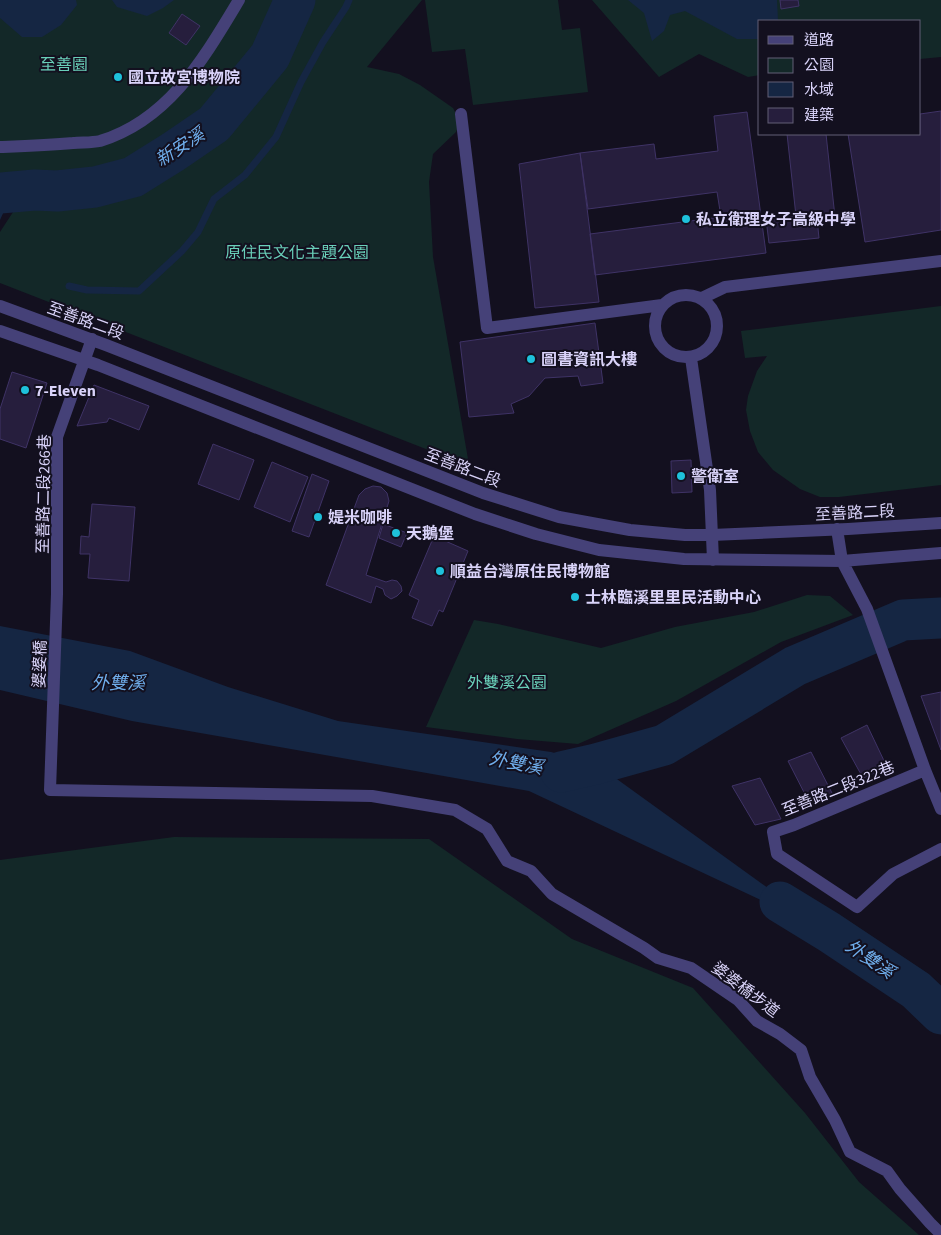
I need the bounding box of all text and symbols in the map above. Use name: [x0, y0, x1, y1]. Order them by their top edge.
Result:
legend: [758, 20, 921, 135]
text: 道路: [804, 30, 834, 51]
park label: 至善園: [40, 54, 88, 76]
text: 公園: [804, 55, 834, 76]
place label: 國立故宮博物院: [128, 67, 240, 89]
marker: 國立故宮博物院: [112, 71, 124, 83]
text: 水域: [804, 80, 834, 101]
text: 建築: [804, 105, 834, 126]
water label: 新安溪: [151, 121, 212, 173]
place label: 私立衛理女子高級中學: [696, 209, 856, 231]
marker: 私立衛理女子高級中學: [680, 213, 692, 225]
park label: 原住民文化主題公園: [225, 242, 369, 264]
street label: 至善路二段: [44, 297, 127, 345]
place label: 圖書資訊大樓: [541, 349, 637, 371]
marker: 圖書資訊大樓: [525, 353, 537, 365]
place label: 7-Eleven: [35, 380, 96, 402]
marker: 7-Eleven: [19, 384, 31, 396]
street label: 至善路二段266巷: [32, 434, 56, 554]
street label: 至善路二段: [421, 443, 504, 493]
place label: 警衛室: [691, 466, 739, 488]
marker: 警衛室: [675, 470, 687, 482]
street label: 至善路二段: [815, 500, 896, 526]
place label: 媞米咖啡: [328, 507, 392, 529]
marker: 媞米咖啡: [312, 511, 324, 523]
place label: 天鵝堡: [406, 523, 454, 545]
marker: 天鵝堡: [390, 527, 402, 539]
place label: 順益台灣原住民博物館: [450, 561, 610, 583]
marker: 順益台灣原住民博物館: [434, 565, 446, 577]
place label: 士林臨溪里里民活動中心: [585, 587, 761, 609]
marker: 士林臨溪里里民活動中心: [569, 591, 581, 603]
street label: 婆婆橋: [28, 640, 52, 688]
water label: 外雙溪: [91, 671, 148, 696]
park label: 外雙溪公園: [467, 672, 547, 694]
water label: 外雙溪: [487, 746, 548, 781]
street label: 至善路二段322巷: [779, 756, 898, 822]
water label: 外雙溪: [840, 934, 902, 987]
street label: 婆婆橋步道: [707, 957, 784, 1023]

